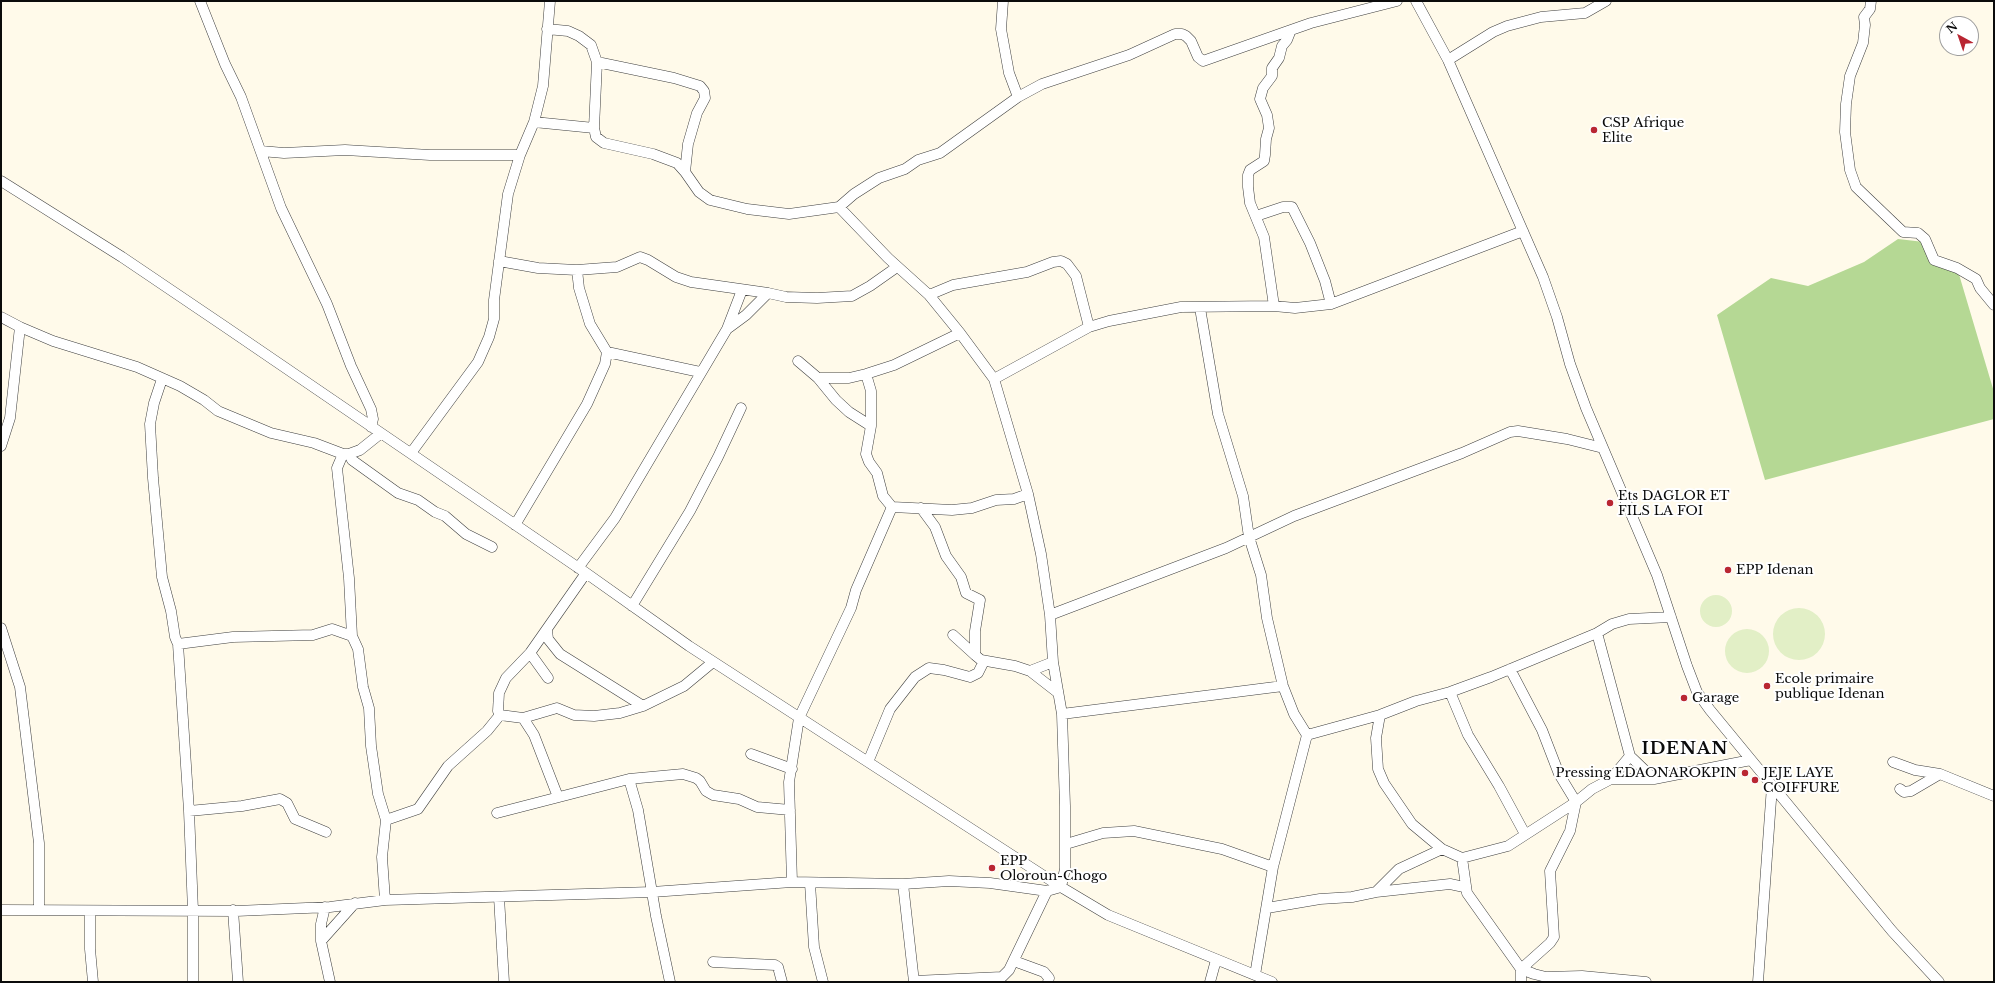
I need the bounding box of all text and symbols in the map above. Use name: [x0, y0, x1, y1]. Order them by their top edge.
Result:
north arrow: [1939, 16, 1979, 56]
text: N: [1943, 19, 1960, 36]
place label: CSP Afrique Elite: [1602, 115, 1684, 146]
marker: CSP Afrique Elite: [1589, 125, 1599, 135]
place label: Ets DAGLOR ET FILS LA FOI: [1618, 488, 1730, 519]
marker: Ets DAGLOR ET FILS LA FOI: [1605, 498, 1615, 508]
place label: EPP Idenan: [1736, 562, 1813, 578]
marker: EPP Idenan: [1723, 565, 1733, 575]
place label: Ecole primaire publique Idenan: [1775, 671, 1884, 702]
marker: Ecole primaire publique Idenan: [1762, 681, 1772, 691]
place label: Garage: [1692, 690, 1739, 706]
marker: Garage: [1679, 693, 1689, 703]
district label: IDENAN: [1641, 739, 1729, 759]
place label: Pressing EDAONAROKPIN: [1556, 765, 1737, 781]
place label: JEJE LAYE COIFFURE: [1763, 765, 1839, 796]
marker: Pressing EDAONAROKPIN: [1740, 768, 1750, 778]
marker: JEJE LAYE COIFFURE: [1750, 775, 1760, 785]
place label: EPP Oloroun-Chogo: [1000, 853, 1107, 884]
marker: EPP Oloroun-Chogo: [987, 863, 997, 873]

